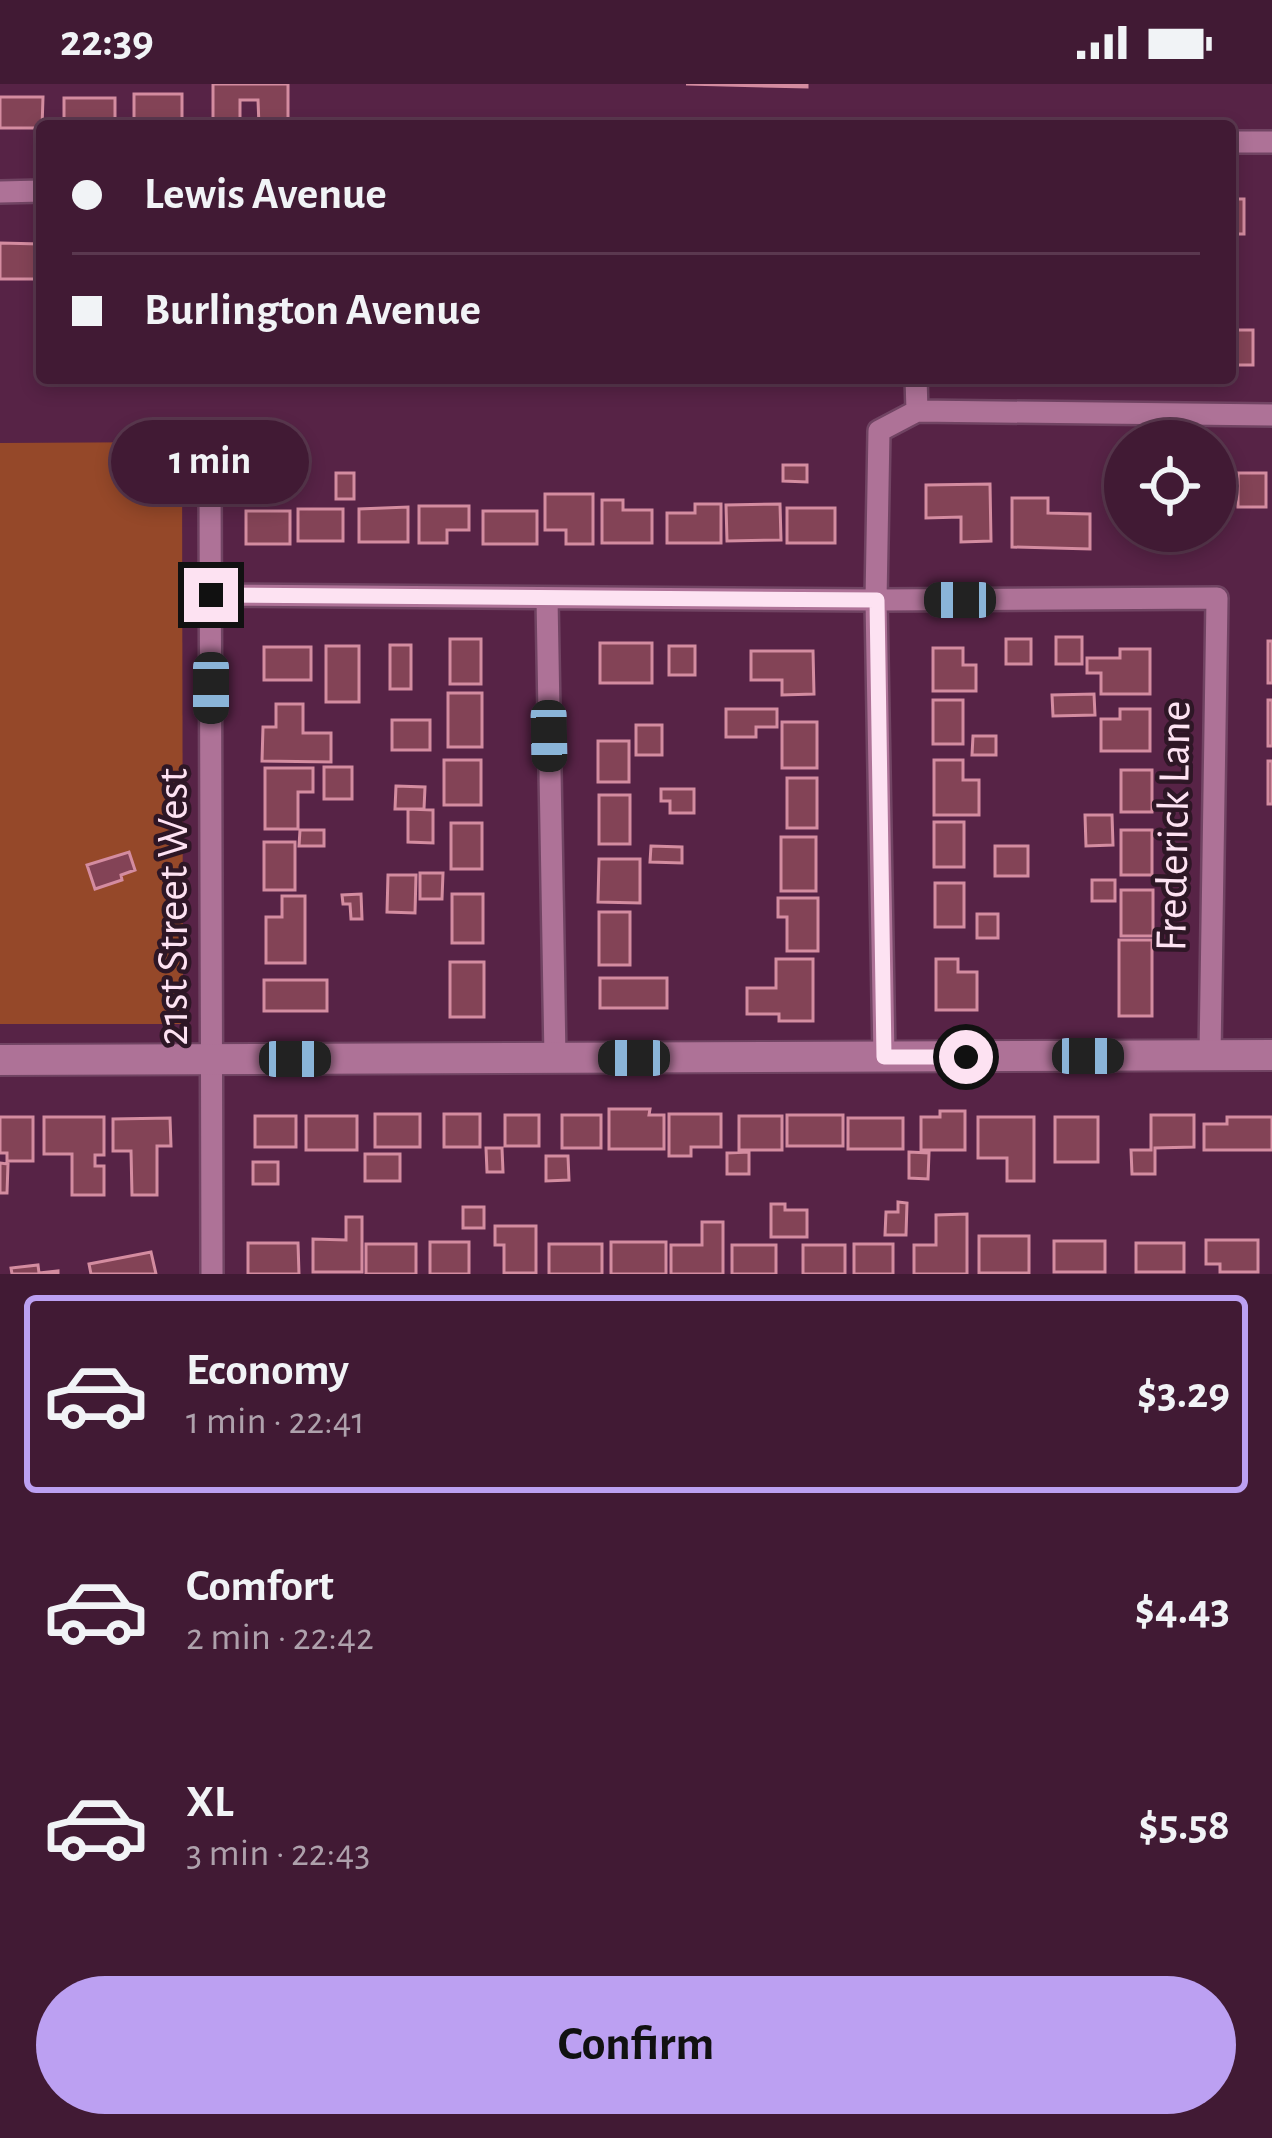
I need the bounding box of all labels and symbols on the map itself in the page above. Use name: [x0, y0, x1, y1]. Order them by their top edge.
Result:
callout: 1 min: [112, 421, 310, 505]
route end: [184, 568, 238, 622]
car: [924, 582, 996, 618]
car: [193, 652, 229, 724]
car: [530, 700, 568, 772]
street label: Frederick Lane: [1149, 700, 1199, 952]
street label: 21st Street West: [151, 768, 196, 1046]
route start: [939, 1030, 993, 1084]
car: [1052, 1038, 1124, 1074]
car: [598, 1040, 670, 1076]
car: [259, 1041, 331, 1077]

